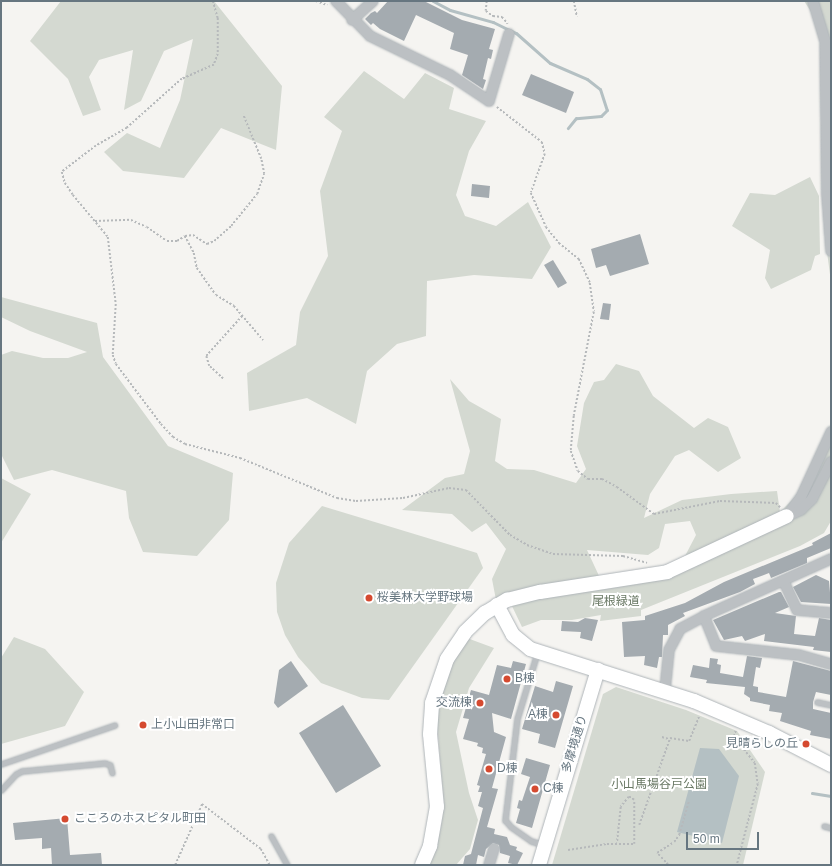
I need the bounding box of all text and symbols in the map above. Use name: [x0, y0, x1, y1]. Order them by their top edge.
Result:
place label: 桜美林大学野球場: [377, 591, 473, 605]
marker: 桜美林大学野球場: [364, 593, 374, 603]
park label: 尾根緑道: [592, 595, 640, 609]
place label: B棟: [515, 672, 535, 686]
marker: B棟: [502, 674, 512, 684]
place label: 交流棟: [436, 696, 472, 710]
marker: 交流棟: [475, 698, 485, 708]
place label: A棟: [528, 708, 548, 722]
marker: A棟: [551, 710, 561, 720]
street label: 多摩境通り: [559, 713, 591, 775]
place label: 上小山田非常口: [151, 718, 235, 732]
marker: 上小山田非常口: [138, 720, 148, 730]
place label: 見晴らしの丘: [726, 737, 798, 751]
marker: 見晴らしの丘: [801, 739, 811, 749]
place label: D棟: [497, 762, 518, 776]
marker: D棟: [484, 764, 494, 774]
park label: 小山馬場谷戸公園: [611, 778, 707, 792]
place label: C棟: [543, 782, 564, 796]
marker: C棟: [530, 784, 540, 794]
place label: こころのホスピタル町田: [74, 812, 206, 826]
marker: こころのホスピタル町田: [59, 813, 71, 825]
scale bar: [688, 824, 761, 850]
text: 50 m: [693, 832, 720, 846]

